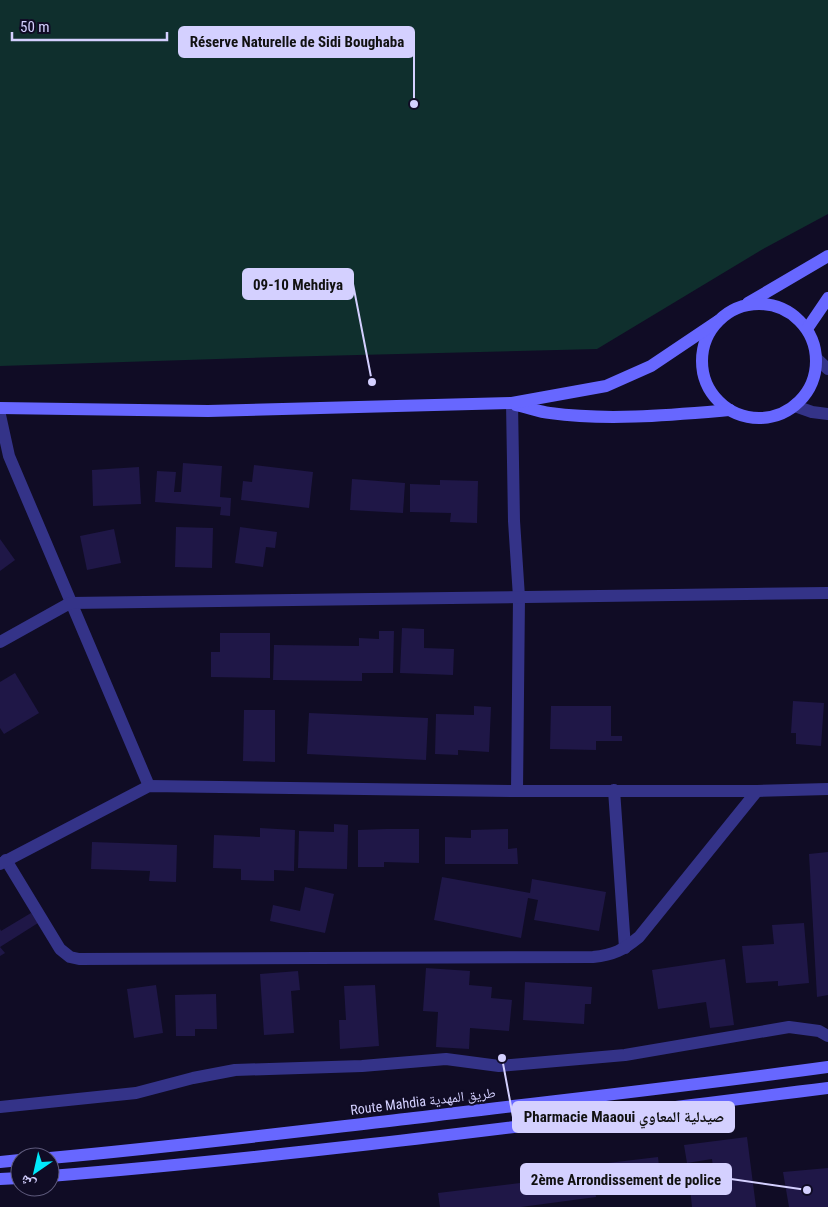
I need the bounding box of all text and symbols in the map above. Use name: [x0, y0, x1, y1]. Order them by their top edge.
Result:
scale bar: [12, 10, 168, 42]
text: 50 m: [20, 18, 50, 36]
callout: Réserve Naturelle de Sidi Boughaba: [179, 27, 414, 57]
text: Réserve Naturelle de Sidi Boughaba: [190, 33, 404, 51]
callout: 09-10 Mehdiya: [243, 269, 353, 299]
text: 09-10 Mehdiya: [253, 276, 343, 294]
street label: Route Mahdia طريق المهدية: [349, 1084, 497, 1120]
callout: Pharmacie Maaoui صيدلية المعاوي: [513, 1102, 734, 1132]
text: Pharmacie Maaoui صيدلية المعاوي: [524, 1108, 724, 1129]
north arrow: [10, 1147, 60, 1197]
callout: 2ème Arrondissement de police: [521, 1164, 731, 1194]
text: ش: [17, 1171, 39, 1194]
text: 2ème Arrondissement de police: [531, 1171, 721, 1189]

